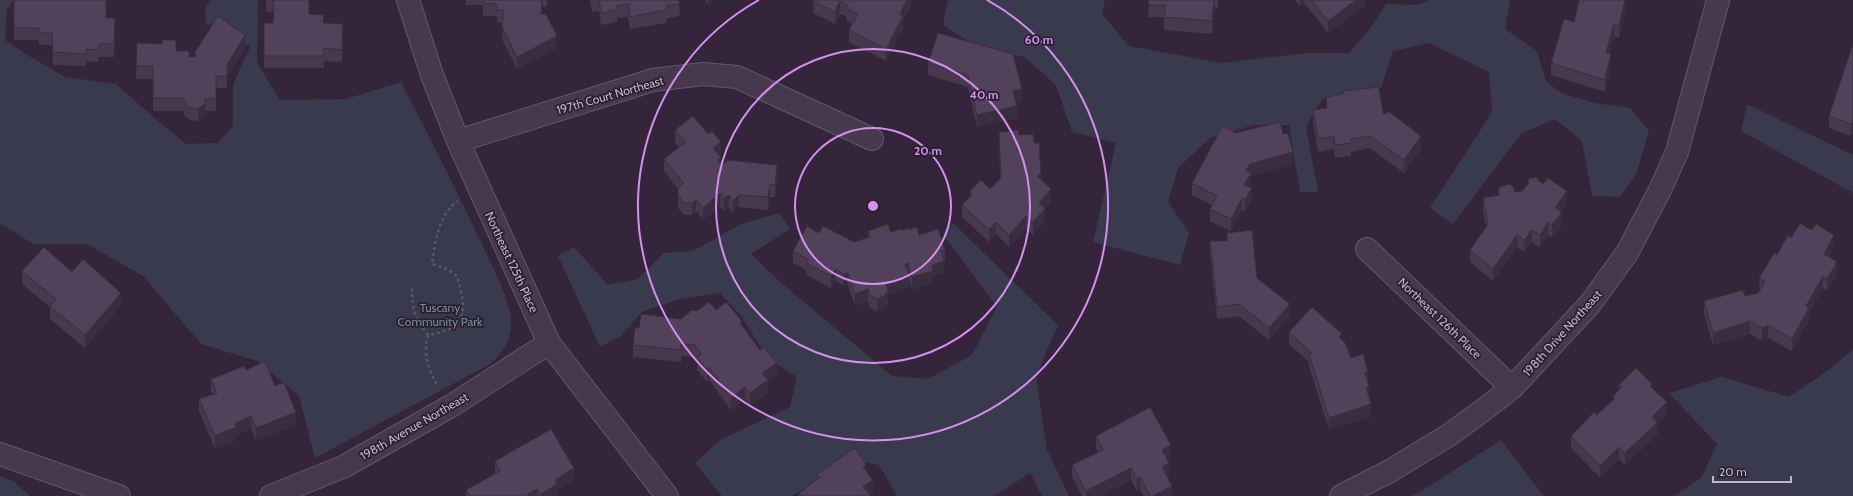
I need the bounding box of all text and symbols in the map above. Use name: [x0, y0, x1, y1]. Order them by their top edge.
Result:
text: 60 m: [1025, 32, 1053, 47]
street label: 197th Court Northeast: [555, 73, 665, 117]
text: 40 m: [969, 87, 999, 102]
text: 20 m: [914, 143, 942, 158]
centre of rings: [866, 199, 880, 213]
street label: Northeast 125th Place: [482, 209, 542, 315]
street label: Northeast 126th Place: [1395, 274, 1485, 362]
street label: 198th Drive Northeast: [1519, 287, 1605, 379]
park label: Tuscany Community Park: [398, 300, 483, 329]
street label: 198th Avenue Northeast: [357, 389, 471, 463]
scale bar: [1713, 458, 1791, 484]
text: 20 m: [1719, 464, 1747, 479]

